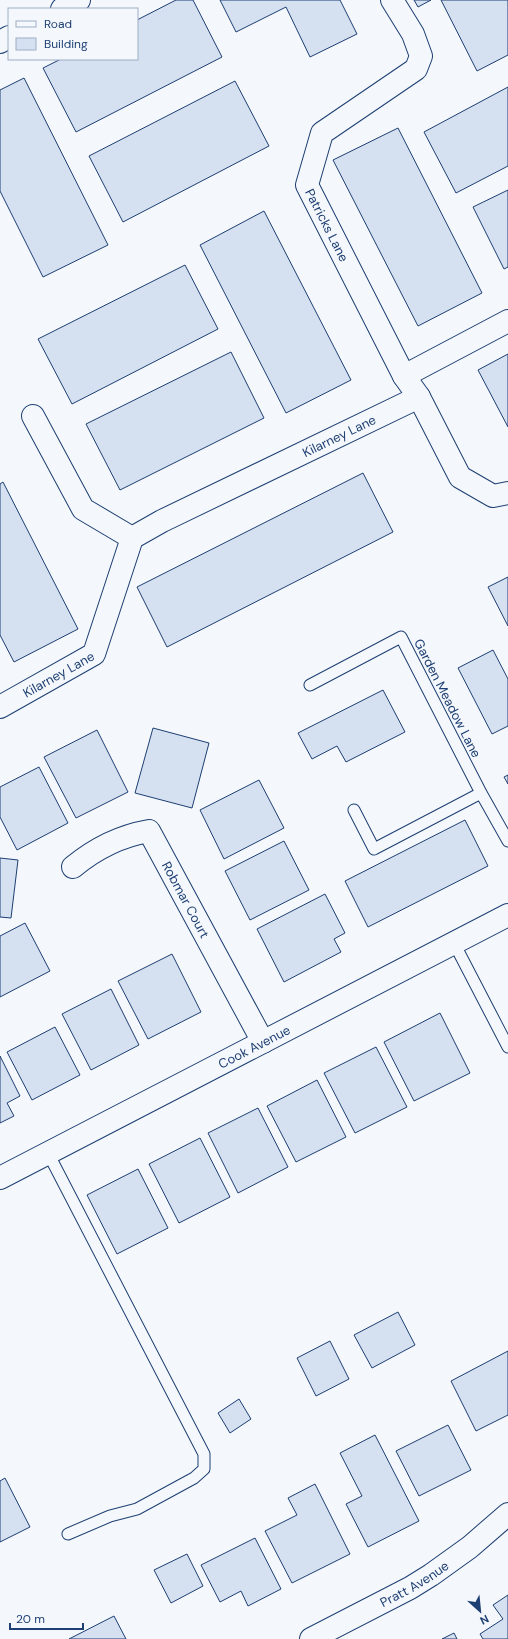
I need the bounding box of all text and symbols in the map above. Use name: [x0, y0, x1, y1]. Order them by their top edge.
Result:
legend: [8, 8, 138, 60]
text: Road: [44, 16, 72, 32]
text: Building: [44, 36, 88, 52]
street label: Patricks Lane: [301, 186, 352, 265]
street label: Kilarney Lane: [300, 411, 379, 461]
street label: Garden Meadow Lane: [410, 636, 485, 760]
street label: Kilarney Lane: [20, 648, 97, 701]
street label: Robmar Court: [158, 859, 213, 941]
street label: Cook Avenue: [215, 1021, 293, 1073]
street label: Pratt Avenue: [377, 1557, 452, 1611]
north arrow: [460, 1591, 500, 1631]
scale bar: [10, 1605, 83, 1631]
text: 20 m: [16, 1611, 45, 1627]
text: N: [478, 1612, 491, 1628]

